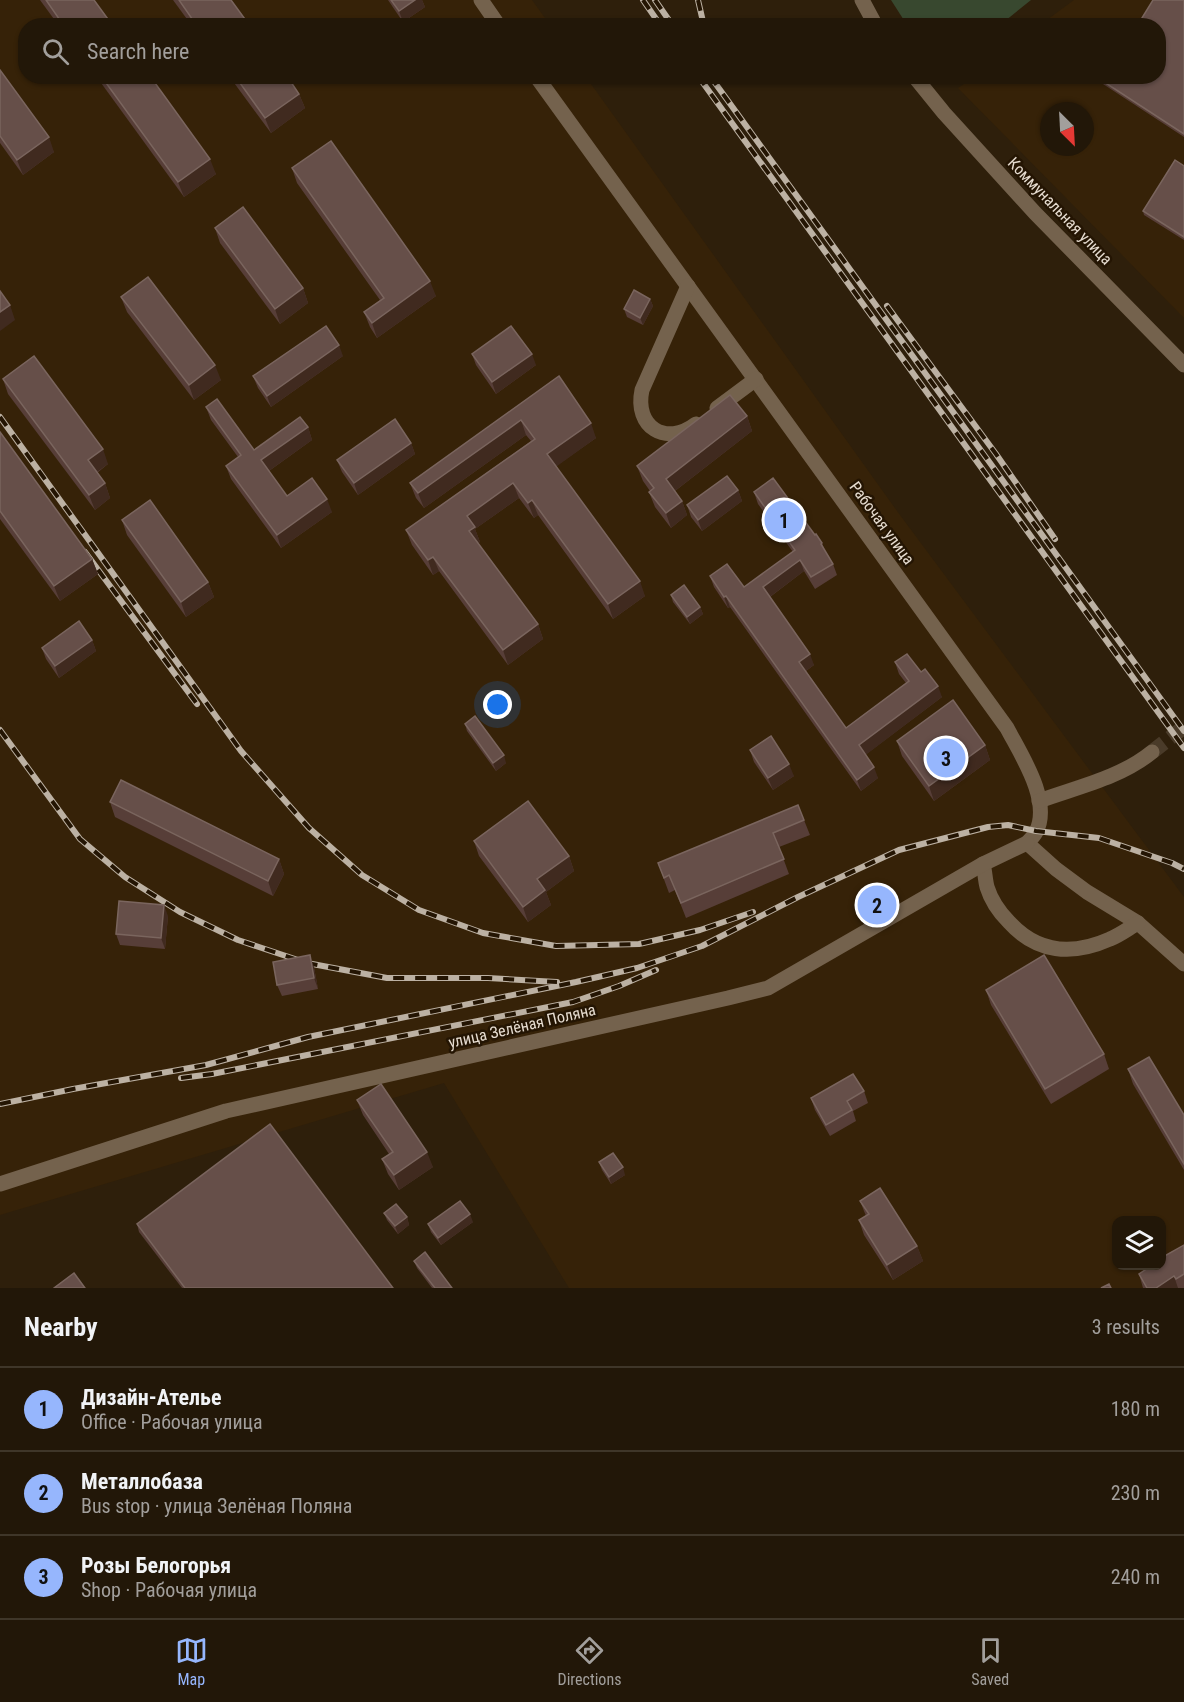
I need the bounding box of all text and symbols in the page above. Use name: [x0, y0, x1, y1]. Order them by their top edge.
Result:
search box: [18, 18, 1166, 84]
icon: search: [39, 35, 72, 68]
text: Search here: [87, 39, 189, 64]
north arrow: [1040, 102, 1094, 156]
street label: Коммунальная улица: [1004, 153, 1116, 269]
street label: Рабочая улица: [846, 478, 918, 568]
pin: 1: [764, 498, 804, 542]
your location: [483, 690, 512, 719]
pin: 3: [926, 736, 966, 780]
pin: 2: [858, 882, 896, 928]
street label: улица Зелёная Поляна: [447, 1000, 597, 1052]
map controls: [1112, 1216, 1166, 1270]
button: layers: [1112, 1216, 1166, 1270]
text: Nearby: [24, 1312, 98, 1342]
text: 3 results: [1092, 1315, 1160, 1339]
text: Дизайн-Ателье: [81, 1385, 221, 1410]
text: 1: [38, 1397, 49, 1421]
text: 180 m: [1111, 1397, 1160, 1421]
text: Office · Рабочая улица: [81, 1410, 263, 1434]
text: Металлобаза: [81, 1469, 203, 1494]
text: 2: [38, 1481, 49, 1505]
text: 230 m: [1111, 1481, 1160, 1505]
text: Bus stop · улица Зелёная Поляна: [81, 1494, 352, 1518]
text: Розы Белогорья: [81, 1553, 231, 1578]
text: 3: [38, 1565, 49, 1589]
text: 240 m: [1111, 1565, 1160, 1589]
text: Shop · Рабочая улица: [81, 1578, 257, 1602]
tab: Map: [175, 1634, 208, 1689]
tab: Directions: [558, 1634, 621, 1689]
tab: Saved: [971, 1634, 1009, 1689]

